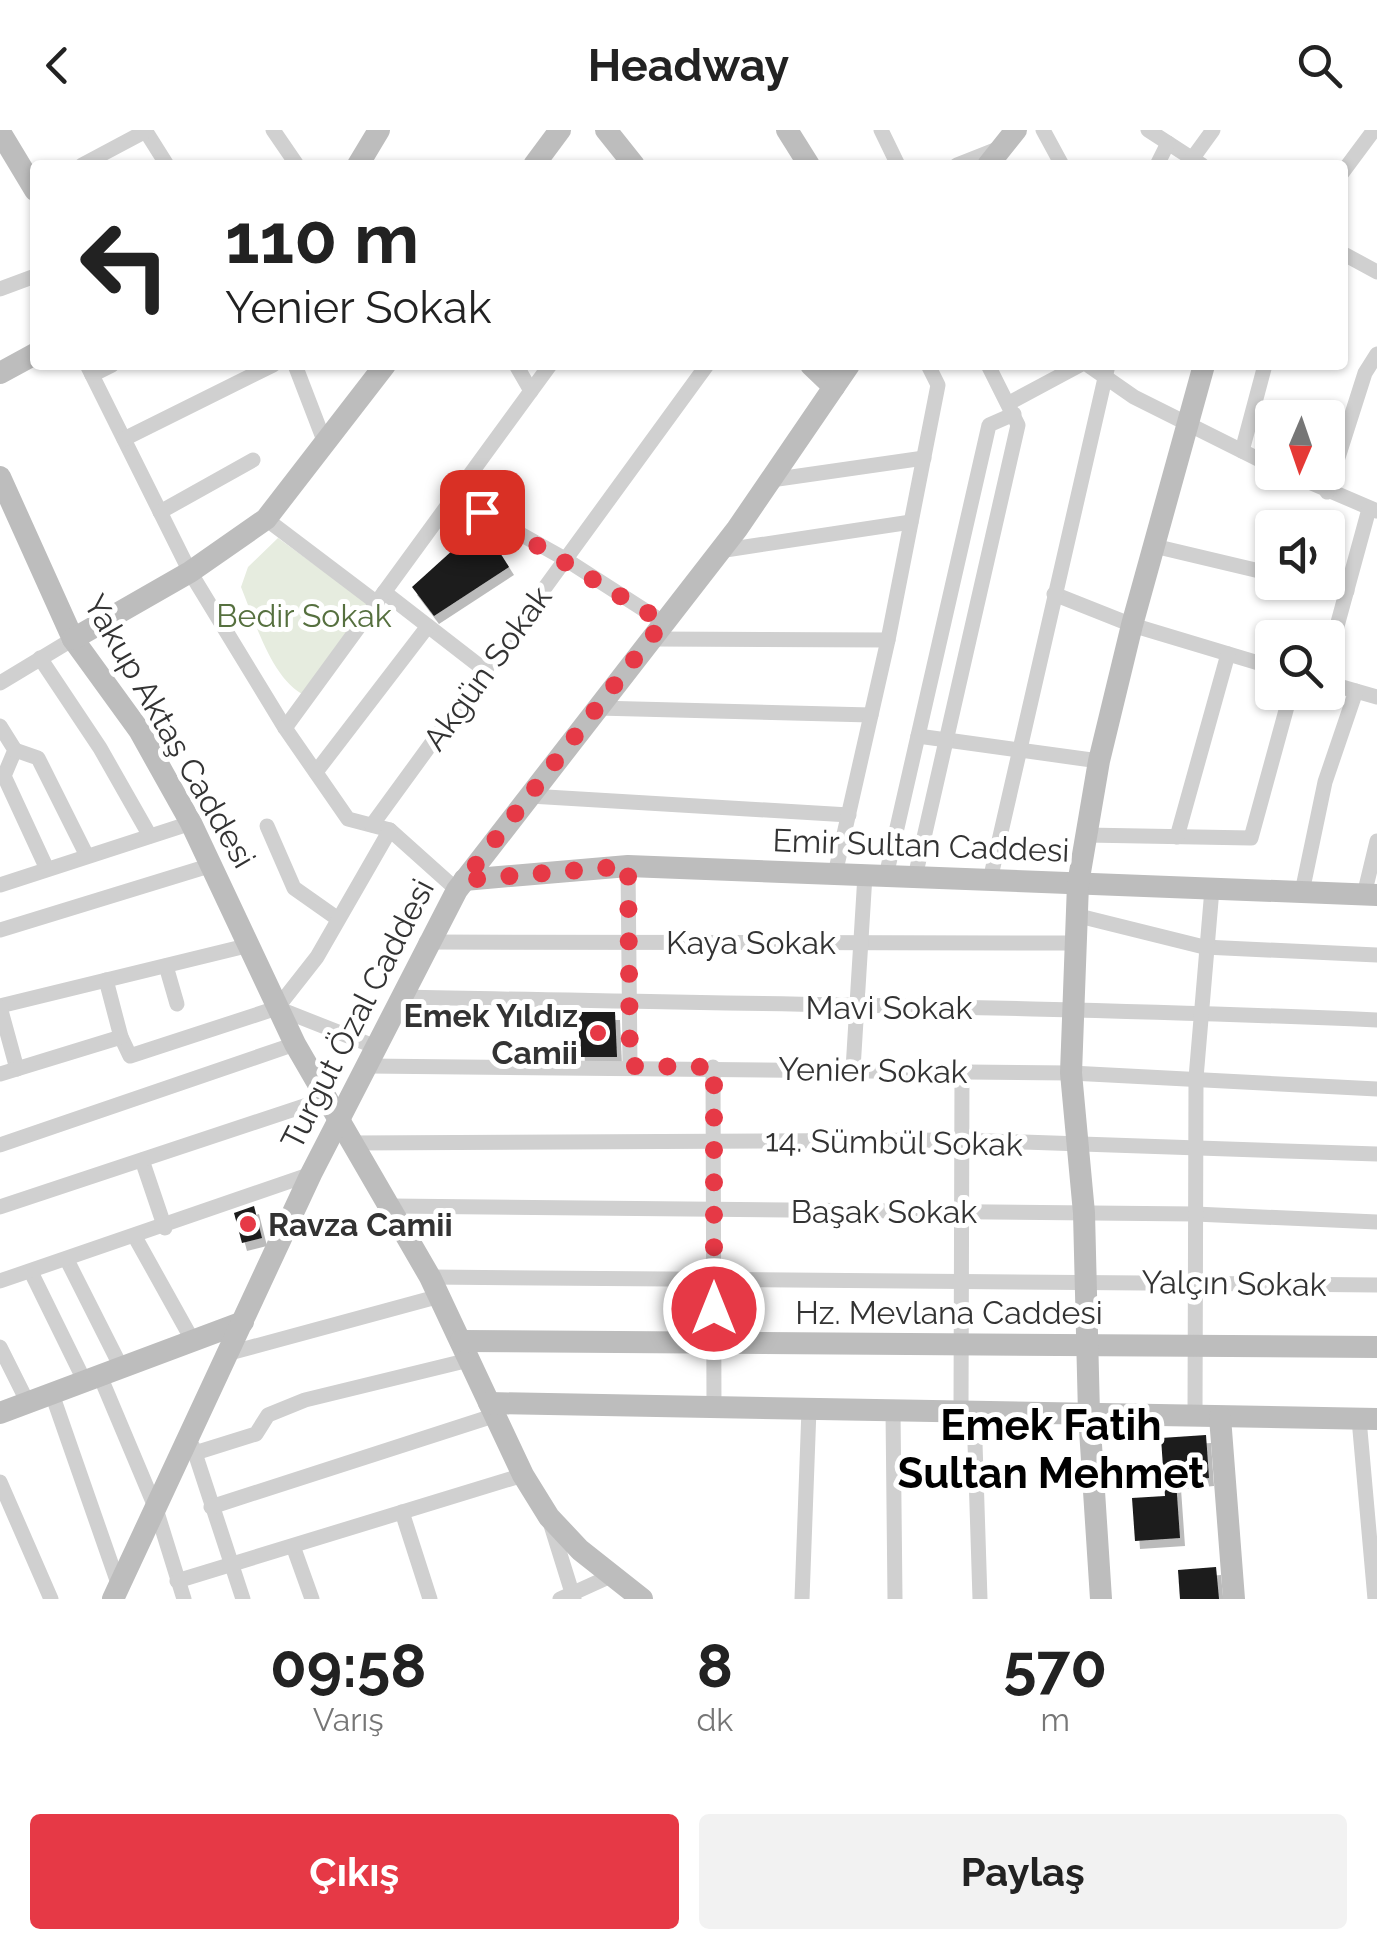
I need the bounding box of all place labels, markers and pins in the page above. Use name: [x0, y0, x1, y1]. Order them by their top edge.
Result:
pin: [440, 470, 525, 555]
place label: Emek Yıldız Camii: [404, 997, 578, 1071]
marker: Emek Yıldız Camii: [587, 1022, 609, 1044]
place label: Ravza Camii: [268, 1206, 453, 1243]
marker: Ravza Camii: [237, 1213, 259, 1235]

